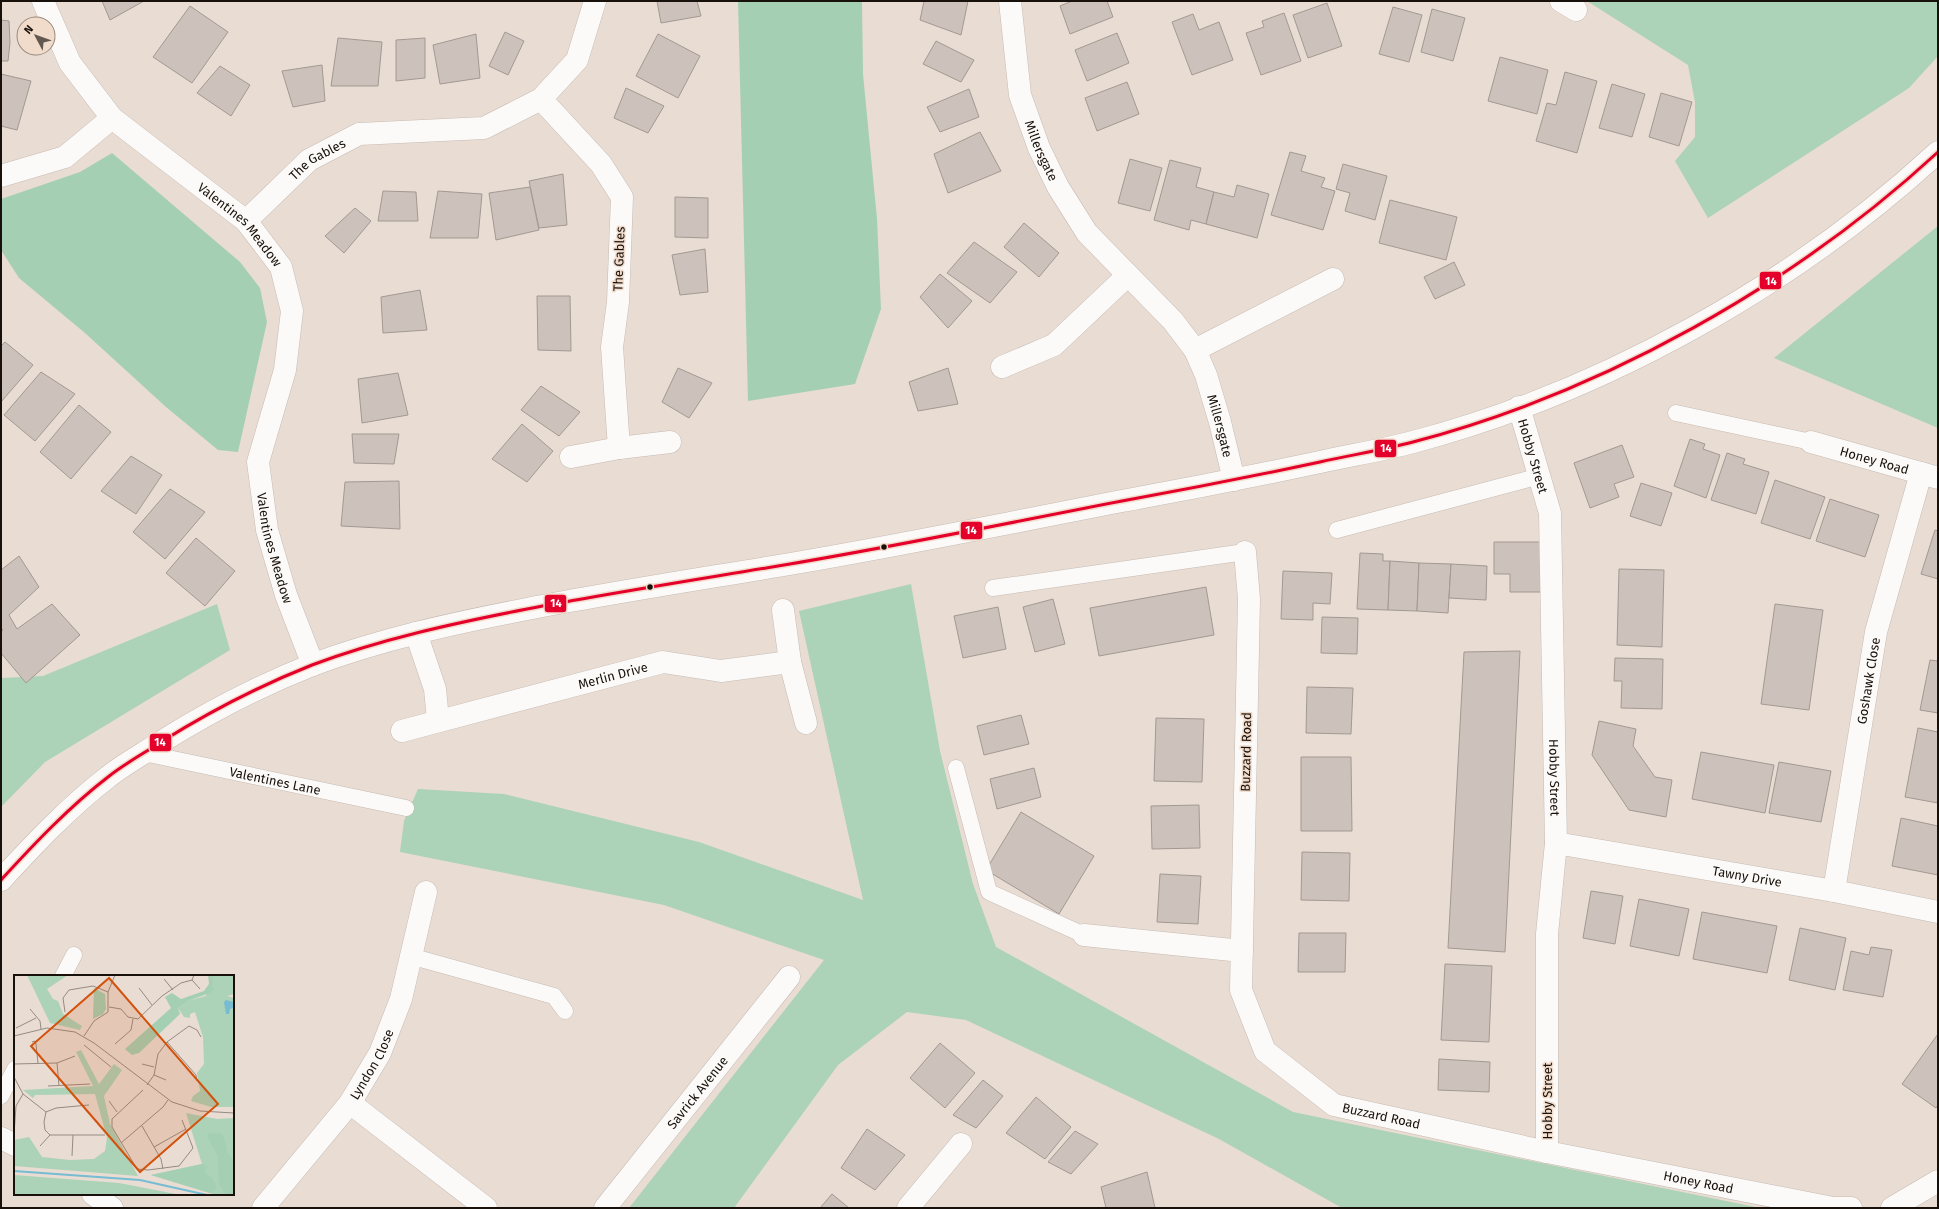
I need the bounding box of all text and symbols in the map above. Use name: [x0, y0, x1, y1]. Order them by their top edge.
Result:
north arrow: [16, 16, 56, 56]
text: N: [22, 23, 36, 37]
street label: Millersgate: [1022, 118, 1061, 183]
street label: The Gables: [286, 135, 348, 183]
street label: Valentines Meadow: [195, 179, 286, 270]
street label: The Gables: [610, 226, 628, 292]
line badge: 14: [1759, 271, 1782, 290]
text: 14: [1765, 275, 1777, 288]
street label: Millersgate: [1205, 392, 1236, 459]
street label: Hobby Street: [1515, 417, 1551, 495]
line badge: 14: [1374, 439, 1397, 458]
text: 14: [1380, 442, 1392, 455]
street label: Honey Road: [1838, 443, 1911, 477]
street label: Valentines Meadow: [255, 492, 296, 606]
line badge: 14: [960, 521, 983, 540]
text: 14: [965, 524, 977, 537]
unlabelled marker: [879, 542, 889, 552]
unlabelled marker: [645, 582, 655, 592]
line badge: 14: [544, 594, 567, 613]
text: 14: [550, 597, 562, 610]
street label: Goshawk Close: [1854, 636, 1883, 725]
street label: Merlin Drive: [576, 659, 649, 692]
street label: Buzzard Road: [1238, 712, 1254, 792]
line badge: 14: [149, 733, 172, 752]
text: 14: [154, 736, 166, 749]
street label: Hobby Street: [1547, 739, 1563, 816]
street label: Valentines Lane: [228, 764, 322, 797]
street label: Tawny Drive: [1711, 863, 1783, 889]
inset map: [14, 975, 234, 1195]
street label: Lyndon Close: [347, 1027, 396, 1102]
street label: Savrick Avenue: [664, 1053, 731, 1132]
street label: Hobby Street: [1540, 1062, 1555, 1139]
street label: Buzzard Road: [1341, 1100, 1422, 1131]
street label: Honey Road: [1662, 1168, 1735, 1196]

